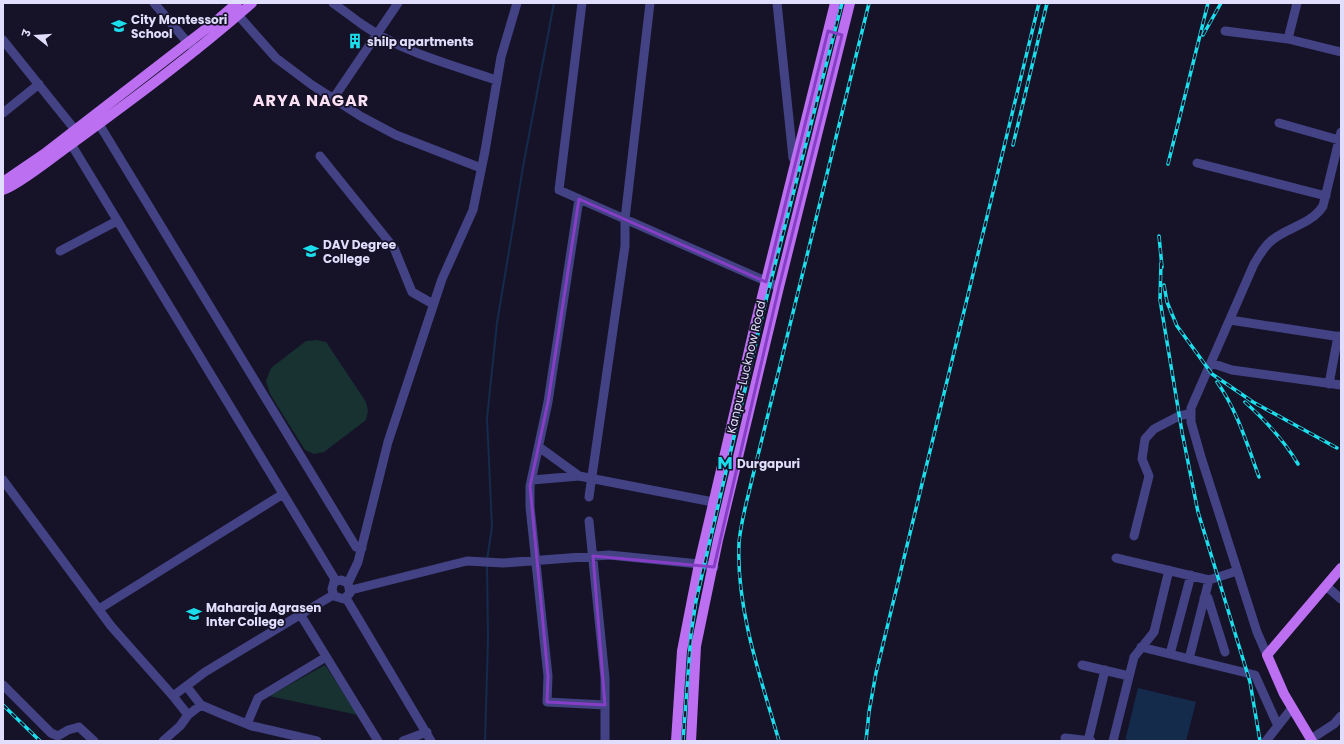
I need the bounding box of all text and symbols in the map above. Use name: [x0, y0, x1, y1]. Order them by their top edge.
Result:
place label: City Montessori School: [131, 11, 227, 42]
north arrow: [16, 16, 56, 56]
school or university icon: City Montessori School: [110, 17, 128, 35]
text: उ: [18, 27, 35, 39]
building icon: shilp apartments: [346, 32, 364, 50]
place label: shilp apartments: [367, 33, 474, 50]
district label: ARYA NAGAR: [253, 89, 369, 112]
place label: DAV Degree College: [323, 236, 397, 267]
school or university icon: DAV Degree College: [302, 242, 320, 260]
street label: Kanpur-Lucknow Road: [722, 299, 770, 435]
metro station icon: Durgapuri: [716, 454, 734, 472]
place label: Durgapuri: [737, 455, 800, 472]
place label: Maharaja Agrasen Inter College: [206, 599, 321, 630]
school or university icon: Maharaja Agrasen Inter College: [185, 605, 203, 623]

